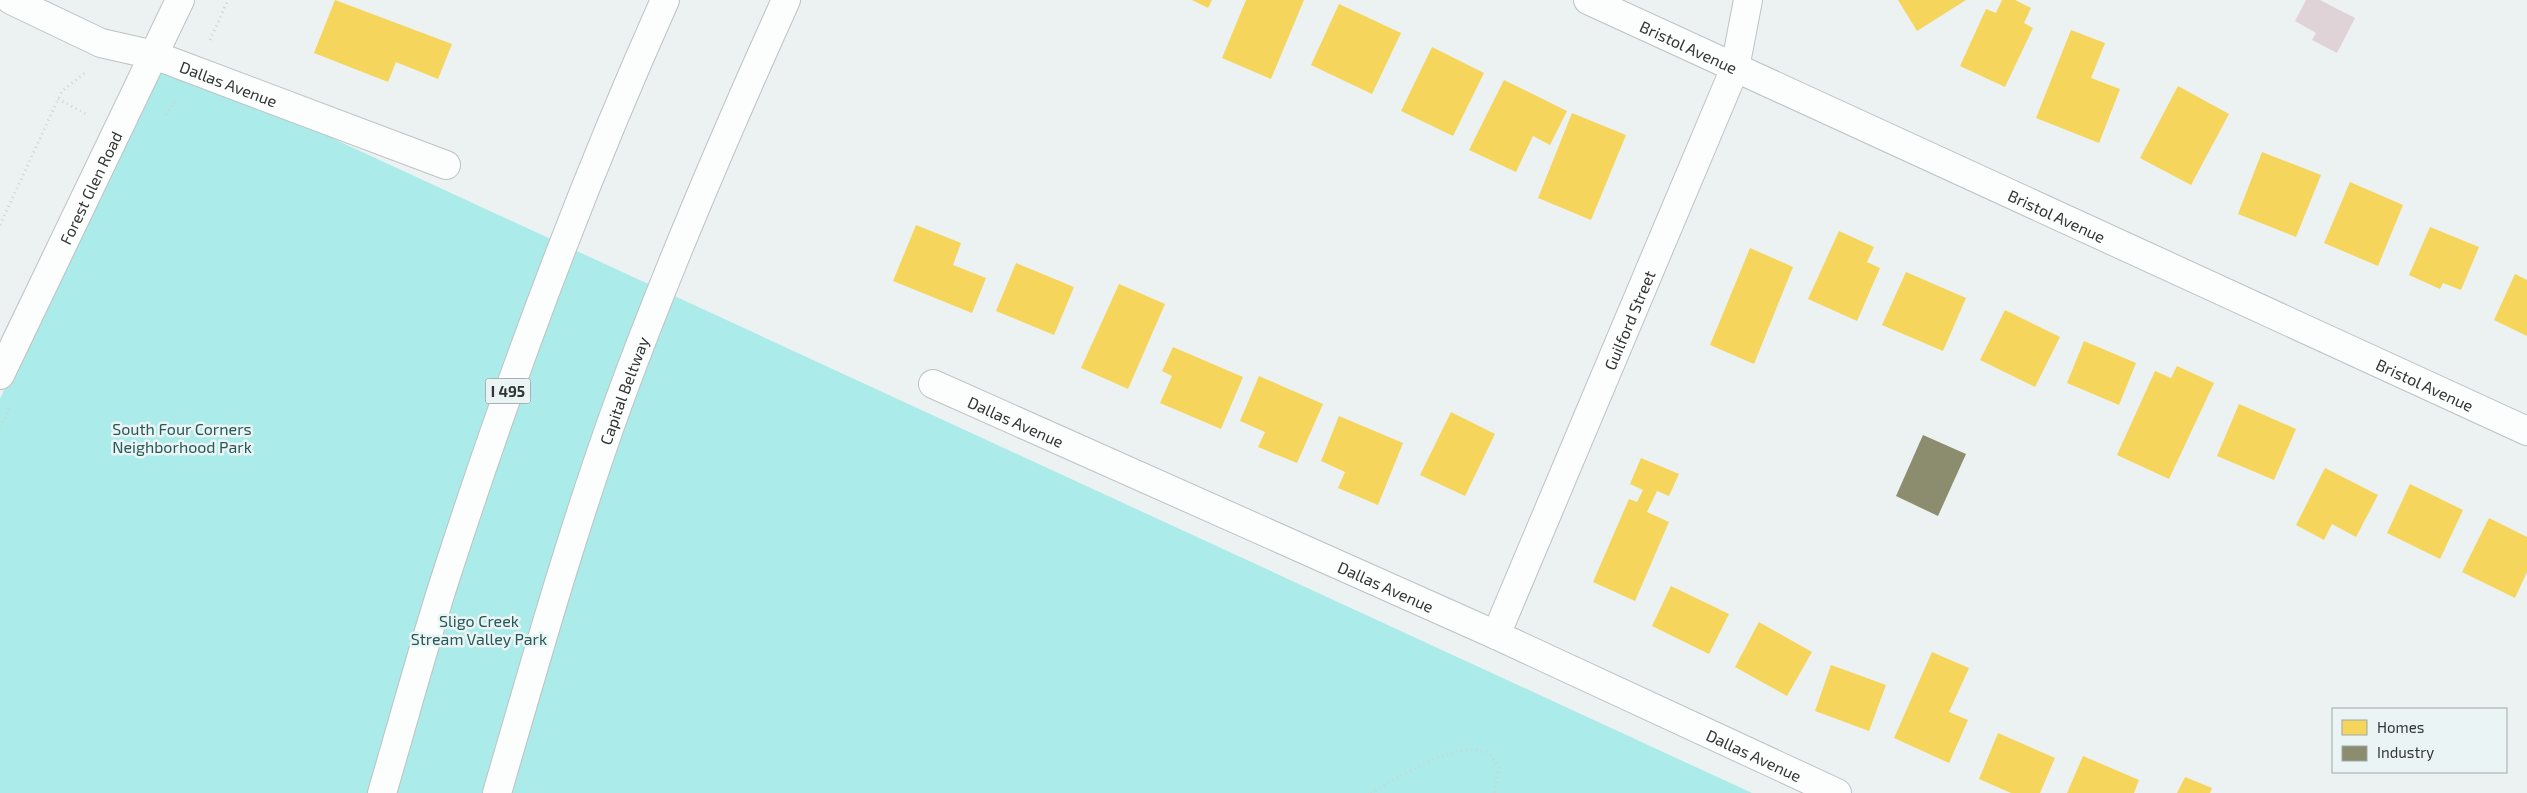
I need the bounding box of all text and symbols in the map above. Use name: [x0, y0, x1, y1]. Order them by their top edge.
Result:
street label: Bristol Avenue: [1637, 16, 1740, 77]
street label: Dallas Avenue: [177, 56, 280, 110]
street label: Forest Glen Road: [55, 128, 125, 247]
street label: Bristol Avenue: [2005, 185, 2109, 246]
street label: Guilford Street: [1599, 267, 1658, 373]
street label: Capital Beltway: [595, 333, 652, 447]
street label: Bristol Avenue: [2373, 354, 2477, 415]
road number: I 495: [486, 378, 530, 404]
street label: Dallas Avenue: [965, 391, 1067, 451]
park label: South Four Corners Neighborhood Park: [112, 419, 252, 456]
street label: Dallas Avenue: [1335, 556, 1437, 616]
park label: Sligo Creek Stream Valley Park: [411, 611, 547, 648]
legend: [2332, 708, 2507, 773]
text: Homes: [2377, 718, 2424, 736]
street label: Dallas Avenue: [1704, 724, 1805, 785]
text: Industry: [2377, 743, 2434, 761]

